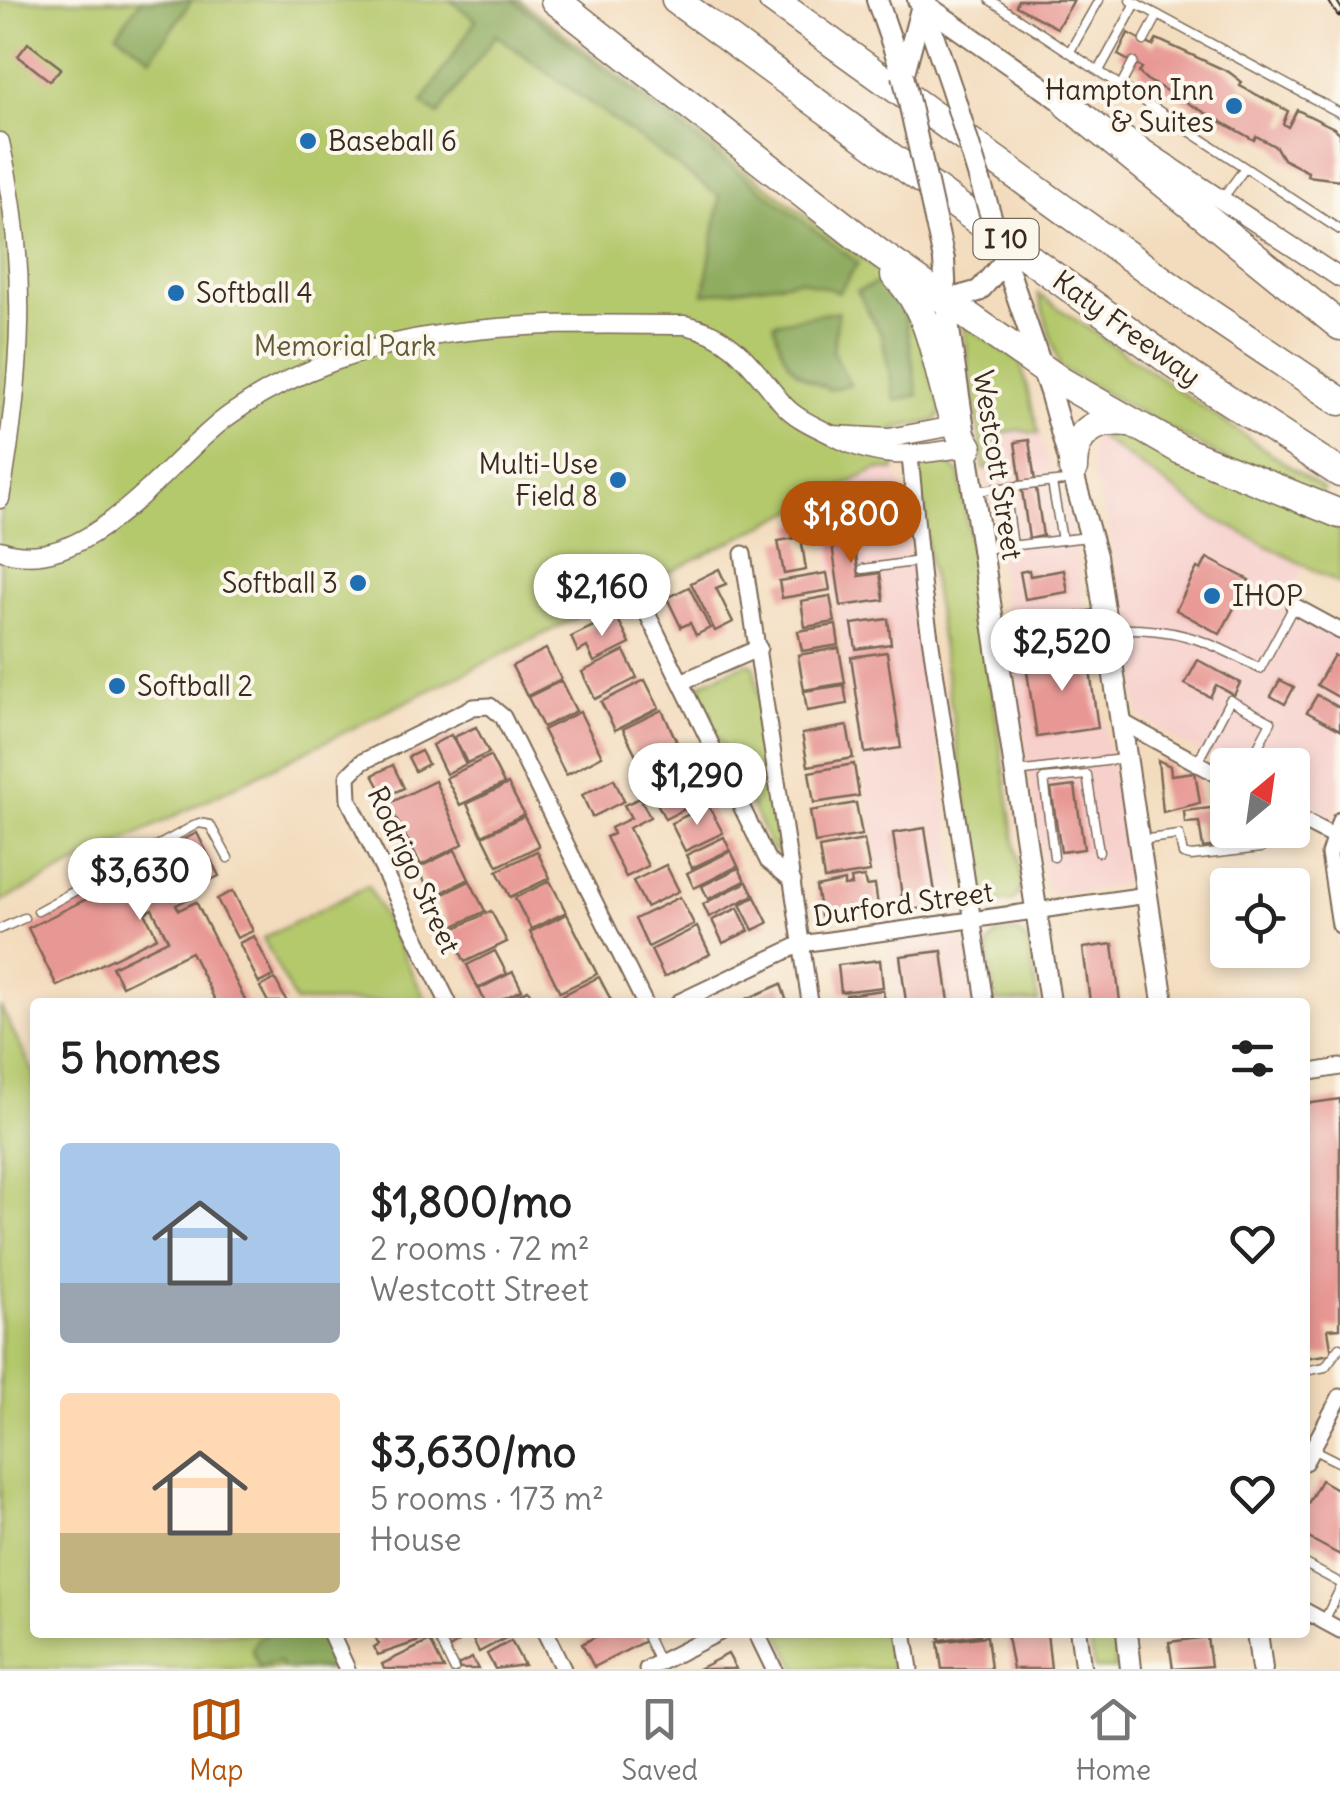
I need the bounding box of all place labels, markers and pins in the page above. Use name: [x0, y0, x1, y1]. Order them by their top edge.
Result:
place label: Hampton Inn & Suites: [1045, 72, 1214, 140]
marker: Hampton Inn & Suites: [1223, 95, 1245, 117]
place label: Baseball 6: [328, 123, 457, 159]
marker: Baseball 6: [297, 130, 319, 152]
place label: Softball 4: [196, 275, 313, 311]
marker: Softball 4: [165, 282, 187, 304]
place label: Multi-Use Field 8: [478, 446, 598, 514]
marker: Multi-Use Field 8: [607, 469, 629, 491]
pin: $1,800: [770, 481, 932, 566]
pin: $2,160: [521, 554, 683, 639]
place label: Softball 3: [222, 565, 338, 601]
marker: Softball 3: [347, 572, 369, 594]
place label: IHOP: [1232, 578, 1303, 614]
marker: IHOP: [1201, 585, 1223, 607]
pin: $2,520: [981, 609, 1143, 694]
place label: Softball 2: [137, 668, 253, 704]
marker: Softball 2: [106, 675, 128, 697]
pin: $1,290: [616, 743, 778, 828]
pin: $3,630: [59, 838, 221, 923]

